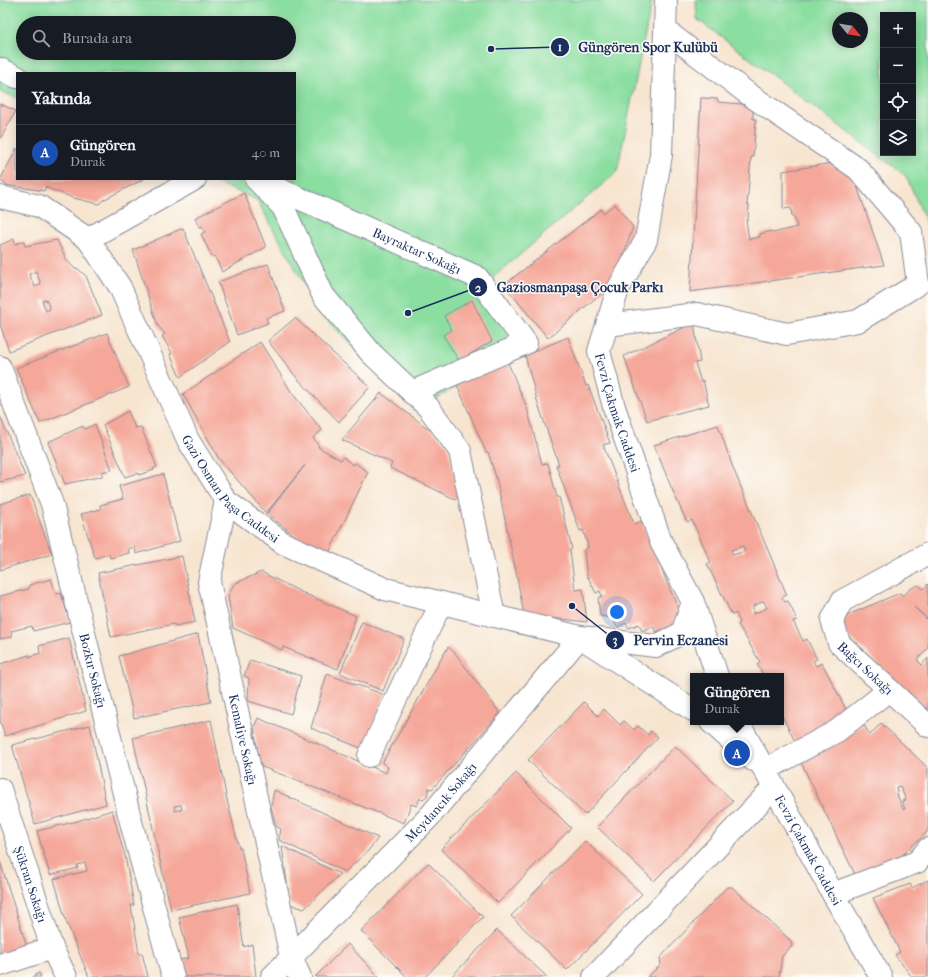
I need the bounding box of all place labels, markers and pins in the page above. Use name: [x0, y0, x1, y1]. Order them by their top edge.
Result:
callout: Güngören Spor Kulübü: [550, 34, 726, 60]
callout: Gaziosmanpaşa Çocuk Parkı: [468, 274, 671, 300]
callout: Pervin Eczanesi: [605, 627, 736, 653]
pin: A: [724, 738, 750, 768]

